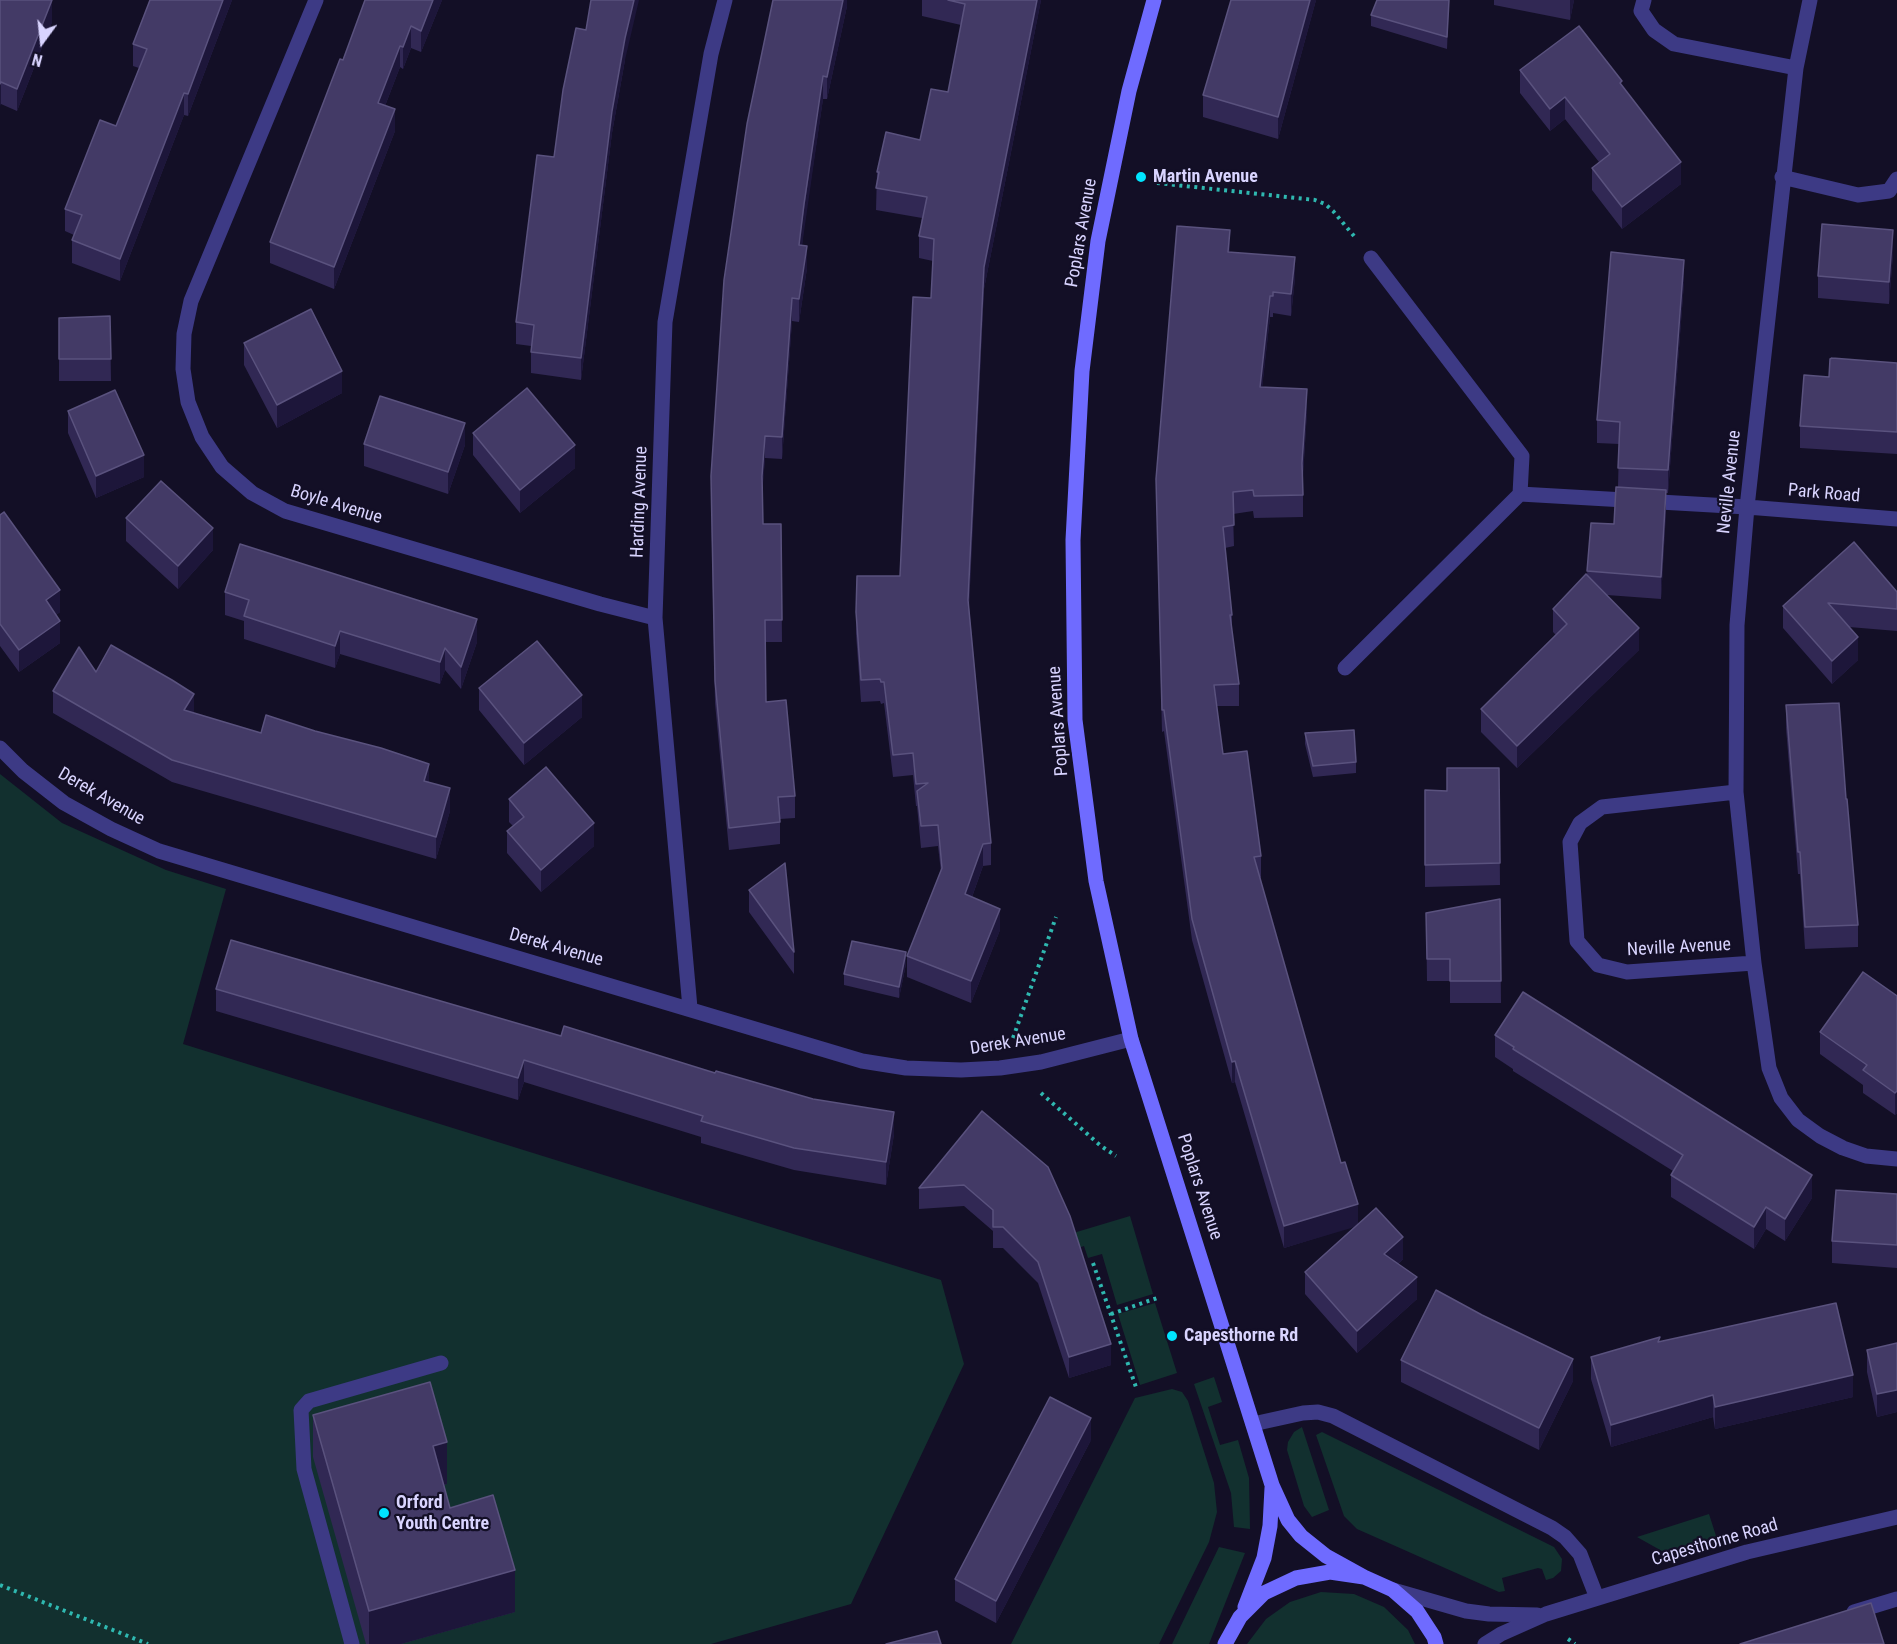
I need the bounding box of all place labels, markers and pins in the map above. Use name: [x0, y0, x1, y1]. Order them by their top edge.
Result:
place label: Martin Avenue: [1153, 166, 1258, 188]
marker: Martin Avenue: [1134, 170, 1148, 184]
place label: Capesthorne Rd: [1184, 1325, 1298, 1347]
marker: Capesthorne Rd: [1165, 1329, 1179, 1343]
place label: Orford Youth Centre: [396, 1492, 489, 1534]
marker: Orford Youth Centre: [377, 1506, 391, 1520]

